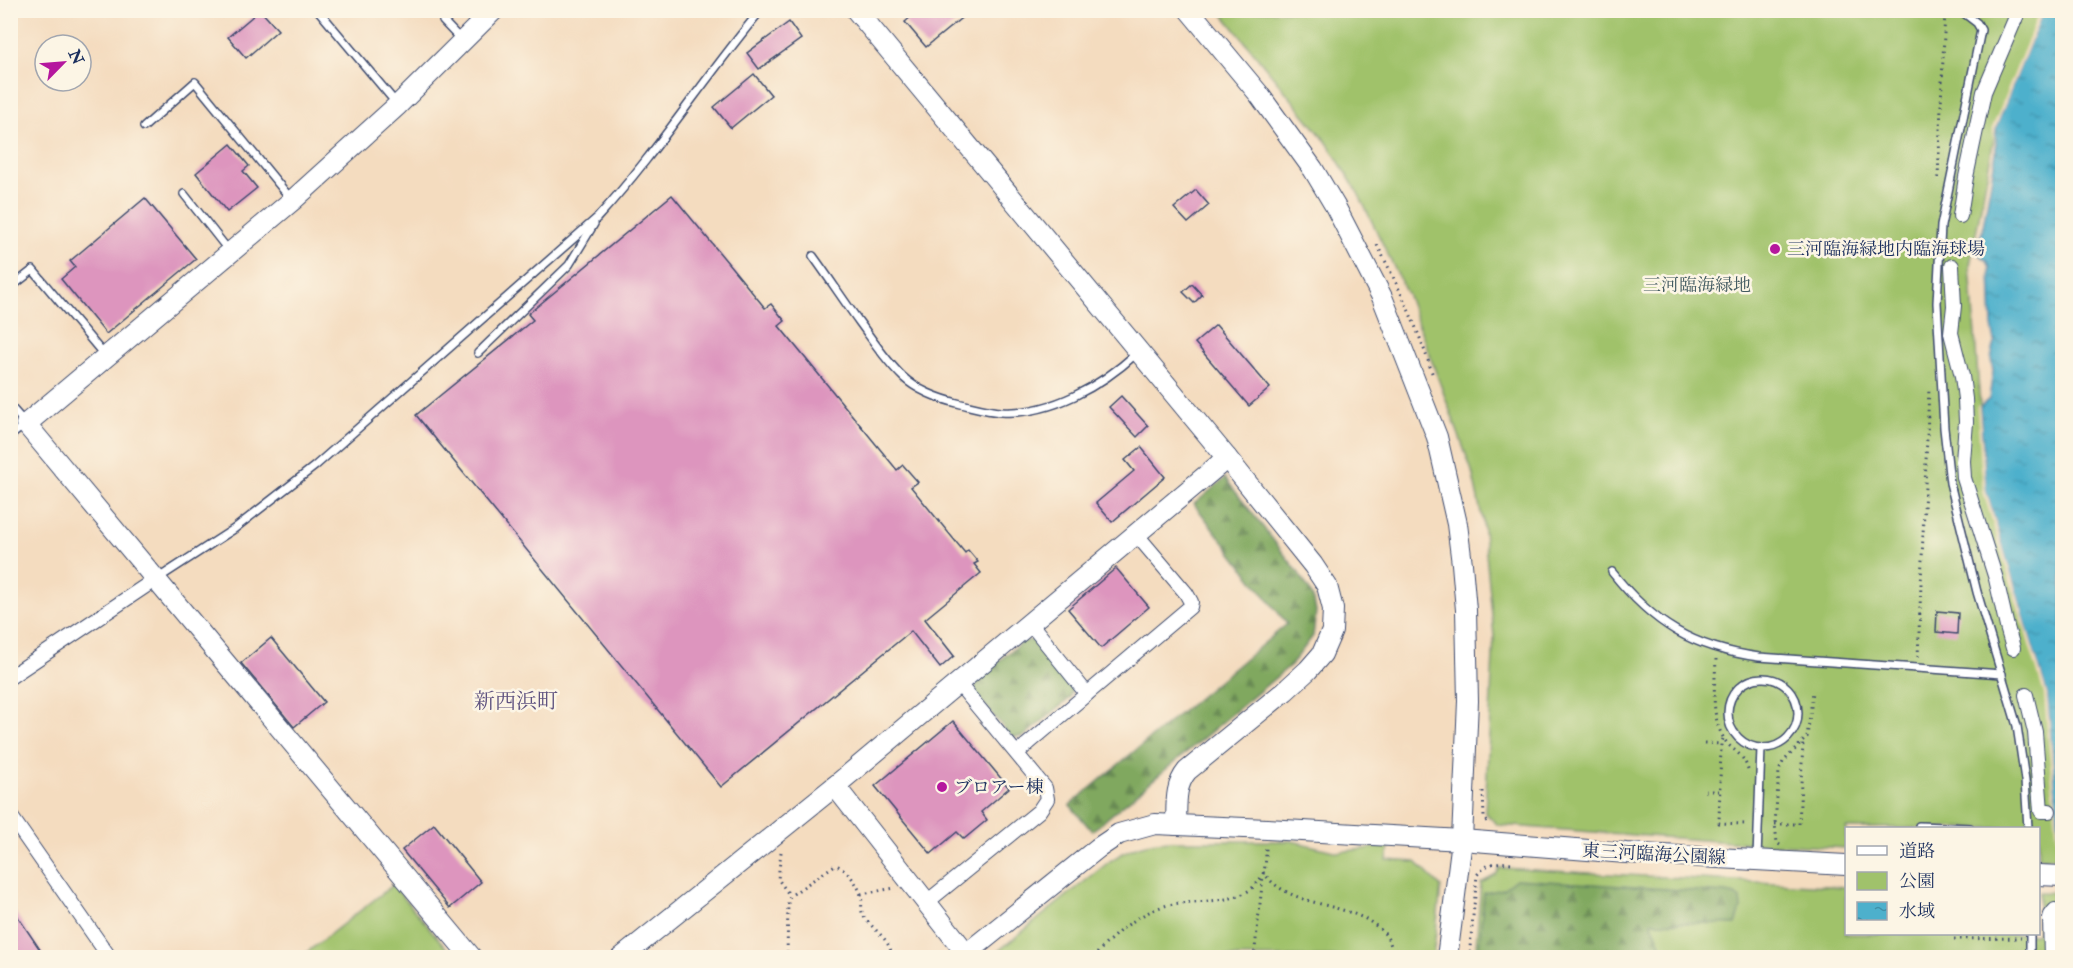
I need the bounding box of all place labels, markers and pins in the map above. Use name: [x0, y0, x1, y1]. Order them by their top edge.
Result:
place label: 三河臨海緑地内臨海球場: [1787, 238, 1985, 261]
marker: 三河臨海緑地内臨海球場: [1768, 242, 1782, 256]
place label: ブロアー棟: [954, 776, 1043, 799]
marker: ブロアー棟: [935, 780, 949, 794]

